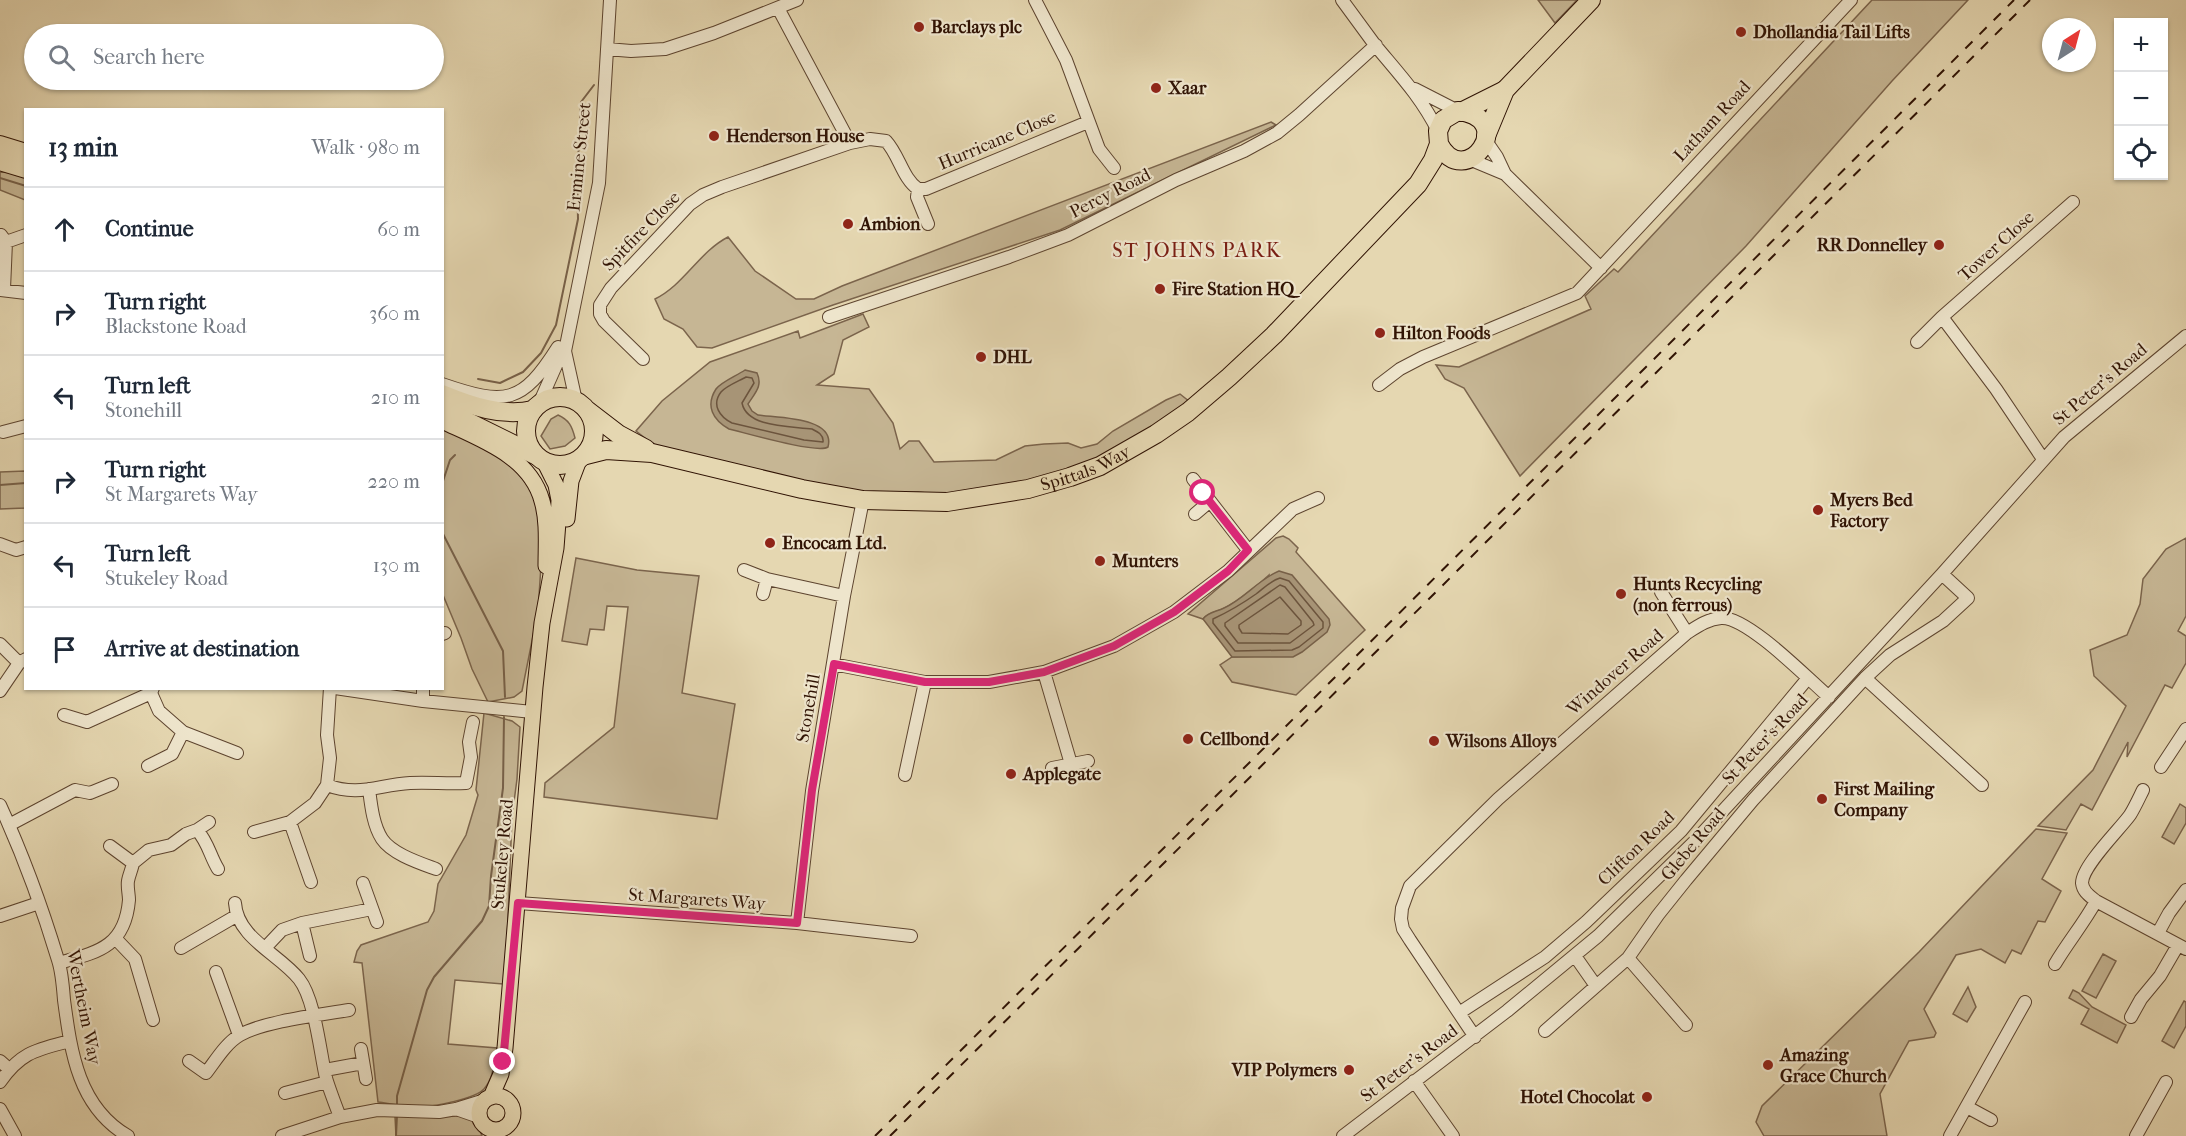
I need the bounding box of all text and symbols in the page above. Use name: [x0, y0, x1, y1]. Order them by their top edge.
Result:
place label: Barclays plc: [931, 17, 1022, 38]
north arrow: [2042, 18, 2096, 72]
map controls: [2114, 18, 2168, 180]
button: +: [2114, 18, 2168, 72]
marker: Barclays plc: [912, 20, 926, 34]
place label: Dhollandia Tail Lifts: [1753, 22, 1910, 43]
search box: [24, 24, 444, 90]
marker: Dhollandia Tail Lifts: [1734, 25, 1748, 39]
icon: search: [45, 41, 78, 74]
text: Search here: [93, 44, 205, 70]
button: −: [2114, 72, 2168, 126]
street label: Latham Road: [1670, 76, 1755, 166]
place label: Xaar: [1167, 78, 1207, 99]
marker: Xaar: [1149, 81, 1163, 95]
street label: Ermine Street: [563, 101, 596, 213]
street label: Hurricane Close: [935, 106, 1059, 175]
place label: Henderson House: [726, 126, 864, 147]
button: locate: [2114, 126, 2168, 180]
marker: Henderson House: [707, 129, 721, 143]
text: 13 min: [48, 132, 118, 163]
text: Walk · 980 m: [312, 136, 420, 159]
street label: Percy Road: [1066, 164, 1155, 223]
street label: Spitfire Close: [598, 187, 685, 276]
street label: Tower Close: [1954, 207, 2038, 286]
icon: ahead: [48, 213, 81, 246]
place label: Ambion: [859, 214, 921, 235]
text: Continue: [105, 216, 194, 242]
marker: Ambion: [841, 217, 855, 231]
text: 60 m: [377, 218, 420, 241]
place label: RR Donnelley: [1817, 235, 1928, 256]
marker: RR Donnelley: [1932, 238, 1946, 252]
district label: ST JOHNS PARK: [1112, 239, 1282, 262]
place label: Fire Station HQ: [1171, 279, 1300, 300]
marker: Fire Station HQ: [1153, 282, 1167, 296]
text: Turn right: [105, 289, 206, 315]
icon: right: [48, 297, 81, 330]
text: 360 m: [369, 302, 420, 325]
text: Blackstone Road: [105, 315, 247, 338]
place label: Hilton Foods: [1392, 323, 1491, 344]
marker: Hilton Foods: [1373, 326, 1387, 340]
street label: St Peter's Road: [2049, 339, 2152, 430]
place label: DHL: [993, 347, 1033, 368]
marker: DHL: [974, 350, 988, 364]
text: Turn left: [105, 373, 191, 399]
icon: left: [48, 381, 81, 414]
text: 210 m: [371, 386, 420, 409]
text: Stonehill: [105, 399, 182, 422]
street label: Spittals Way: [1038, 440, 1135, 496]
text: Turn right: [105, 457, 206, 483]
icon: right: [48, 465, 81, 498]
text: 220 m: [367, 470, 420, 493]
route start: [1189, 479, 1215, 505]
text: St Margarets Way: [105, 483, 258, 506]
place label: Myers Bed Factory: [1829, 490, 1914, 532]
marker: Myers Bed Factory: [1811, 503, 1825, 517]
place label: Encocam Ltd.: [782, 533, 887, 554]
marker: Encocam Ltd.: [763, 536, 777, 550]
text: Turn left: [105, 541, 191, 567]
icon: left: [48, 549, 81, 582]
place label: Munters: [1111, 551, 1179, 572]
text: 130 m: [373, 554, 420, 577]
marker: Munters: [1093, 554, 1107, 568]
text: Stukeley Road: [105, 567, 228, 590]
place label: Hunts Recycling (non ferrous): [1633, 574, 1763, 616]
marker: Hunts Recycling (non ferrous): [1614, 587, 1628, 601]
street label: Windover Road: [1562, 625, 1668, 721]
icon: arrive: [48, 633, 81, 666]
text: Arrive at destination: [105, 636, 299, 662]
street label: Stonehill: [792, 672, 825, 744]
street label: St Peter's Road: [1718, 690, 1813, 789]
place label: Cellbond: [1200, 729, 1271, 750]
place label: Wilsons Alloys: [1445, 731, 1557, 752]
marker: Cellbond: [1181, 732, 1195, 746]
marker: Wilsons Alloys: [1427, 734, 1441, 748]
place label: Applegate: [1022, 764, 1101, 785]
marker: Applegate: [1004, 767, 1018, 781]
place label: First Mailing Company: [1833, 779, 1935, 821]
marker: First Mailing Company: [1815, 792, 1829, 806]
street label: Stukeley Road: [487, 798, 518, 910]
street label: Glebe Road: [1657, 803, 1730, 885]
street label: Clifton Road: [1594, 807, 1679, 890]
street label: St Margarets Way: [628, 884, 768, 915]
street label: Wertheim Way: [62, 947, 105, 1068]
street label: St Peter's Road: [1357, 1020, 1462, 1107]
place label: Amazing Grace Church: [1779, 1045, 1888, 1087]
route end: [489, 1048, 515, 1074]
marker: Amazing Grace Church: [1761, 1058, 1775, 1072]
place label: VIP Polymers: [1231, 1060, 1337, 1081]
marker: VIP Polymers: [1342, 1063, 1356, 1077]
place label: Hotel Chocolat: [1520, 1087, 1636, 1108]
marker: Hotel Chocolat: [1640, 1090, 1654, 1104]

